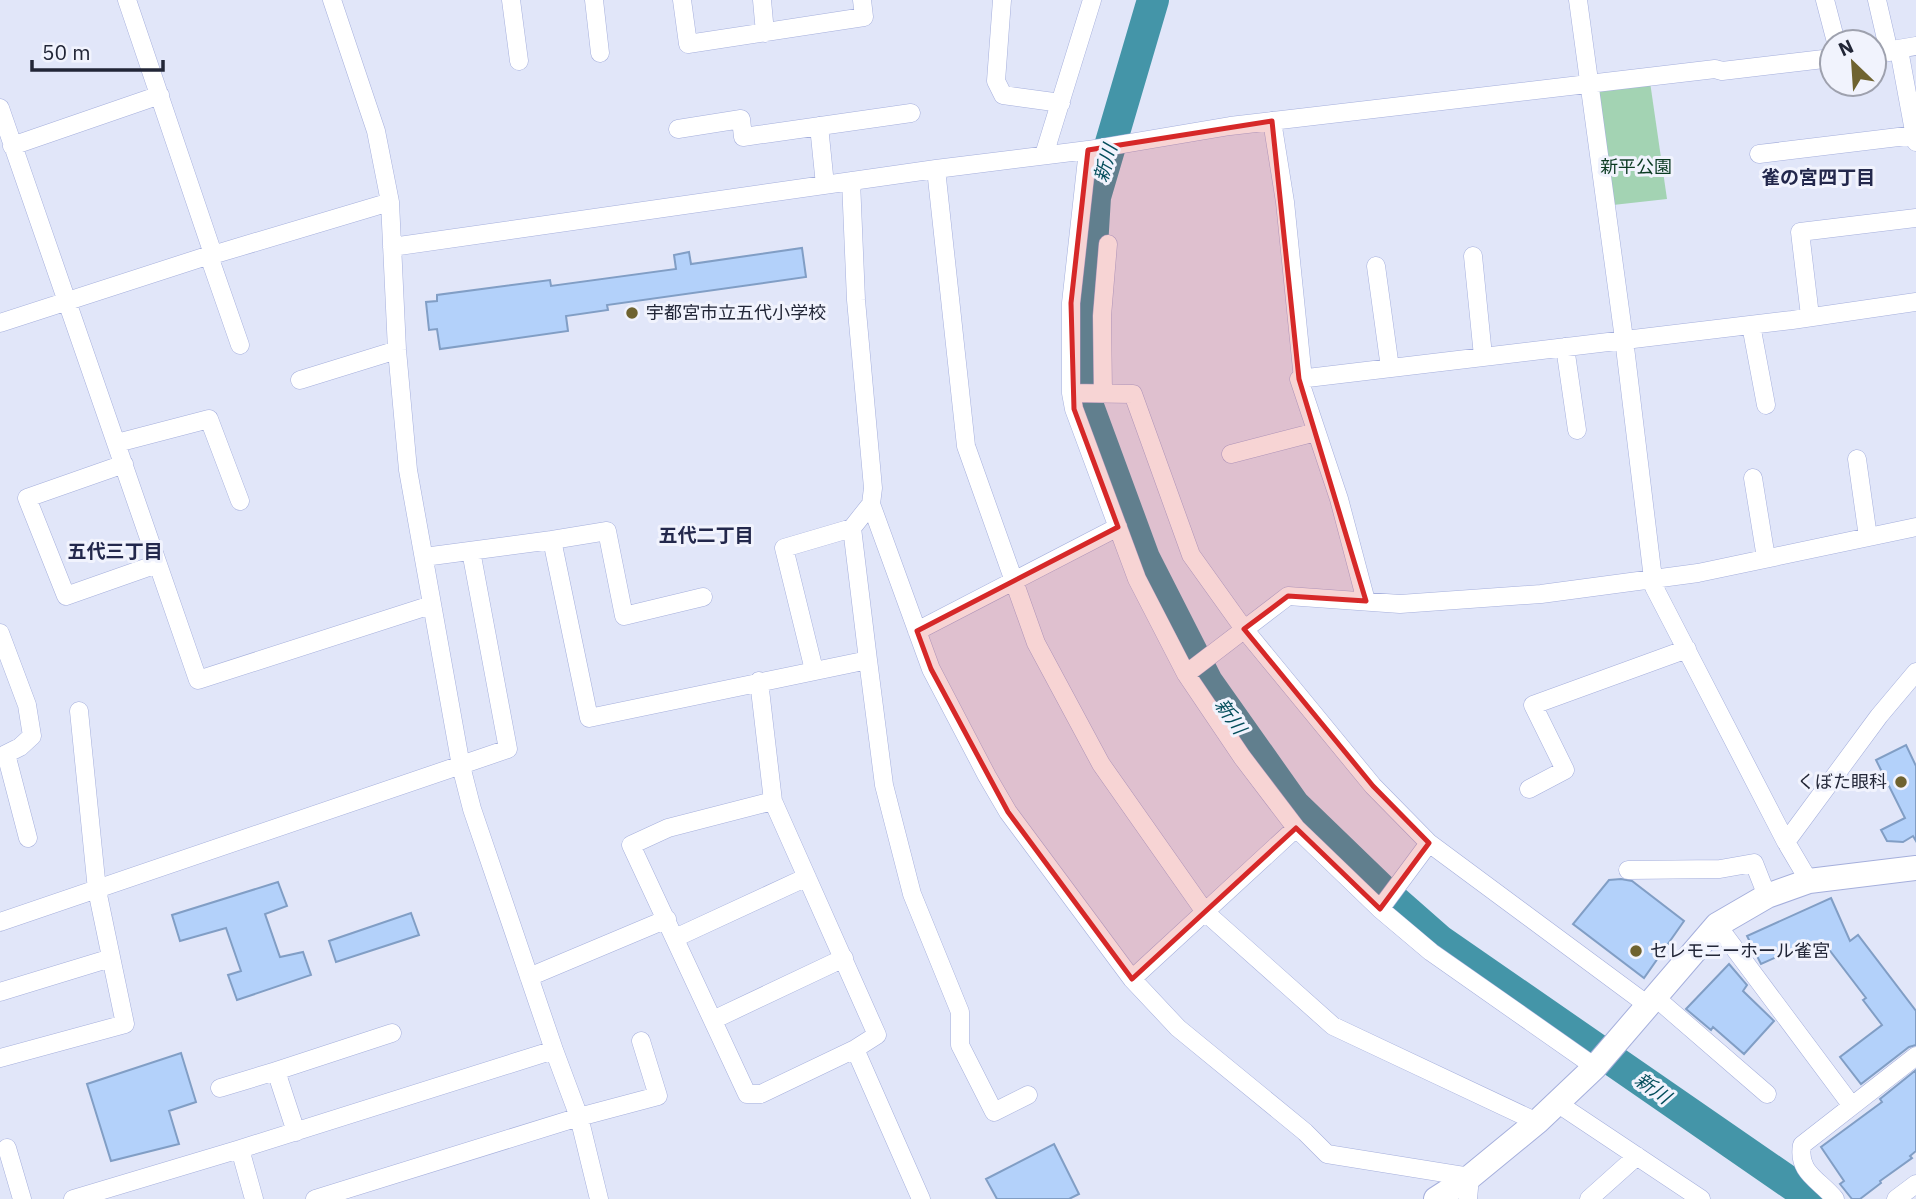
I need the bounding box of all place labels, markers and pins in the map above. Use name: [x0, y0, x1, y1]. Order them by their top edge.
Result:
place label: 宇都宮市立五代小学校: [646, 301, 826, 324]
marker: 宇都宮市立五代小学校: [624, 305, 640, 321]
place label: くぼた眼科: [1797, 770, 1887, 793]
marker: くぼた眼科: [1893, 774, 1909, 790]
place label: セレモニーホール雀宮: [1650, 939, 1830, 962]
marker: セレモニーホール雀宮: [1628, 943, 1644, 959]

